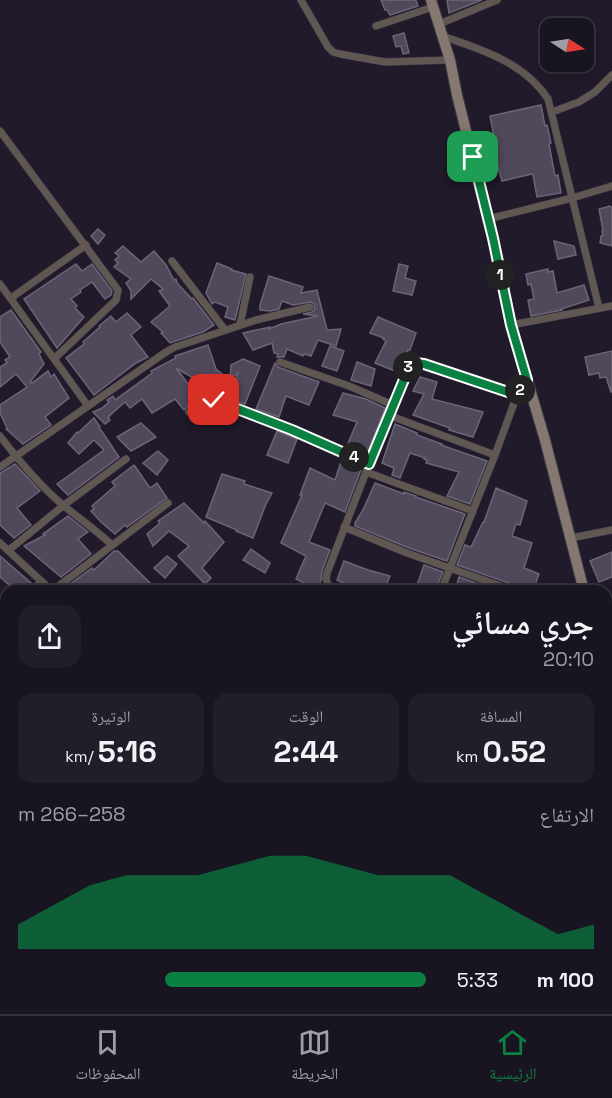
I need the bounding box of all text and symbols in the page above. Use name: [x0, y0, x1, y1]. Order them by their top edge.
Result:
north arrow: [540, 18, 594, 72]
map controls: [540, 18, 594, 72]
pin: [447, 131, 498, 182]
icon: arrive: [456, 140, 489, 173]
pin: 1: [485, 260, 515, 290]
text: 1: [496, 264, 504, 285]
pin: 3: [393, 352, 423, 382]
text: 3: [403, 356, 413, 377]
pin: [188, 374, 239, 425]
pin: 2: [505, 375, 535, 405]
text: 2: [515, 379, 525, 400]
icon: check: [197, 383, 230, 416]
pin: 4: [339, 442, 369, 472]
text: 4: [349, 446, 359, 467]
text: جري مسائي: [451, 602, 594, 644]
button: share: [18, 605, 81, 668]
text: 20:10: [543, 646, 594, 672]
text: الوتيرة: [92, 706, 130, 727]
text: الوقت: [289, 706, 323, 727]
text: المسافة: [480, 706, 522, 727]
text: 5:16: [98, 732, 157, 771]
text: 2:44: [274, 732, 338, 771]
text: 0.52: [482, 732, 546, 771]
text: /km: [65, 746, 98, 767]
text: km: [456, 746, 482, 767]
text: 258–266 m: [18, 801, 126, 827]
text: الارتفاع: [539, 802, 594, 828]
text: 5:33: [457, 967, 498, 993]
text: 100 m: [537, 967, 594, 993]
tab: المحفوظات: [75, 1026, 141, 1089]
tab: الخريطة: [291, 1026, 338, 1089]
tab: الرئيسية: [489, 1026, 537, 1089]

